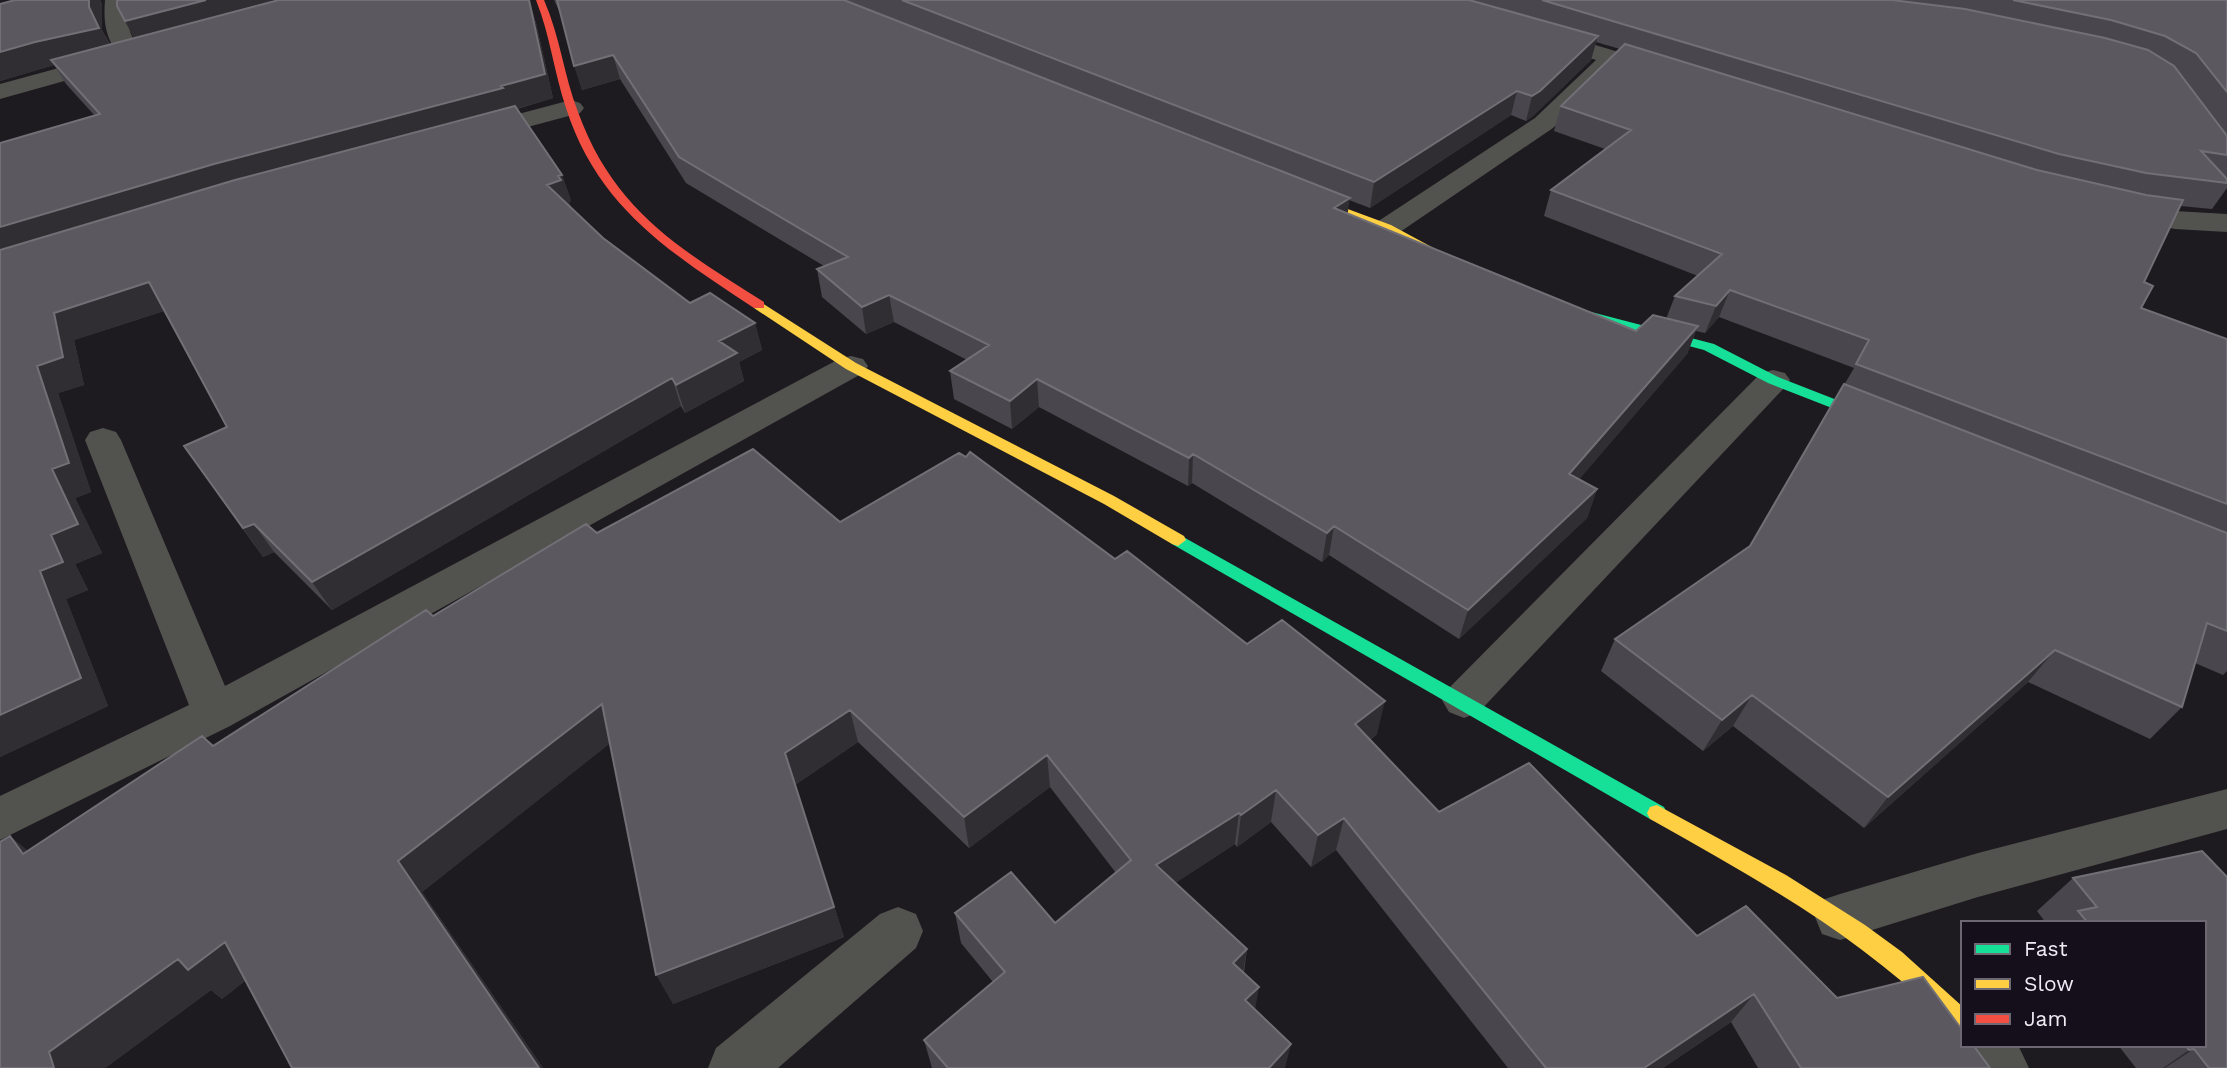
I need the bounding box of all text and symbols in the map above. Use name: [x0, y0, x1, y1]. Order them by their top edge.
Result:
legend: [1961, 921, 2206, 1047]
text: Fast: [2024, 936, 2068, 961]
text: Slow: [2024, 971, 2074, 996]
text: Jam: [2024, 1006, 2067, 1031]

